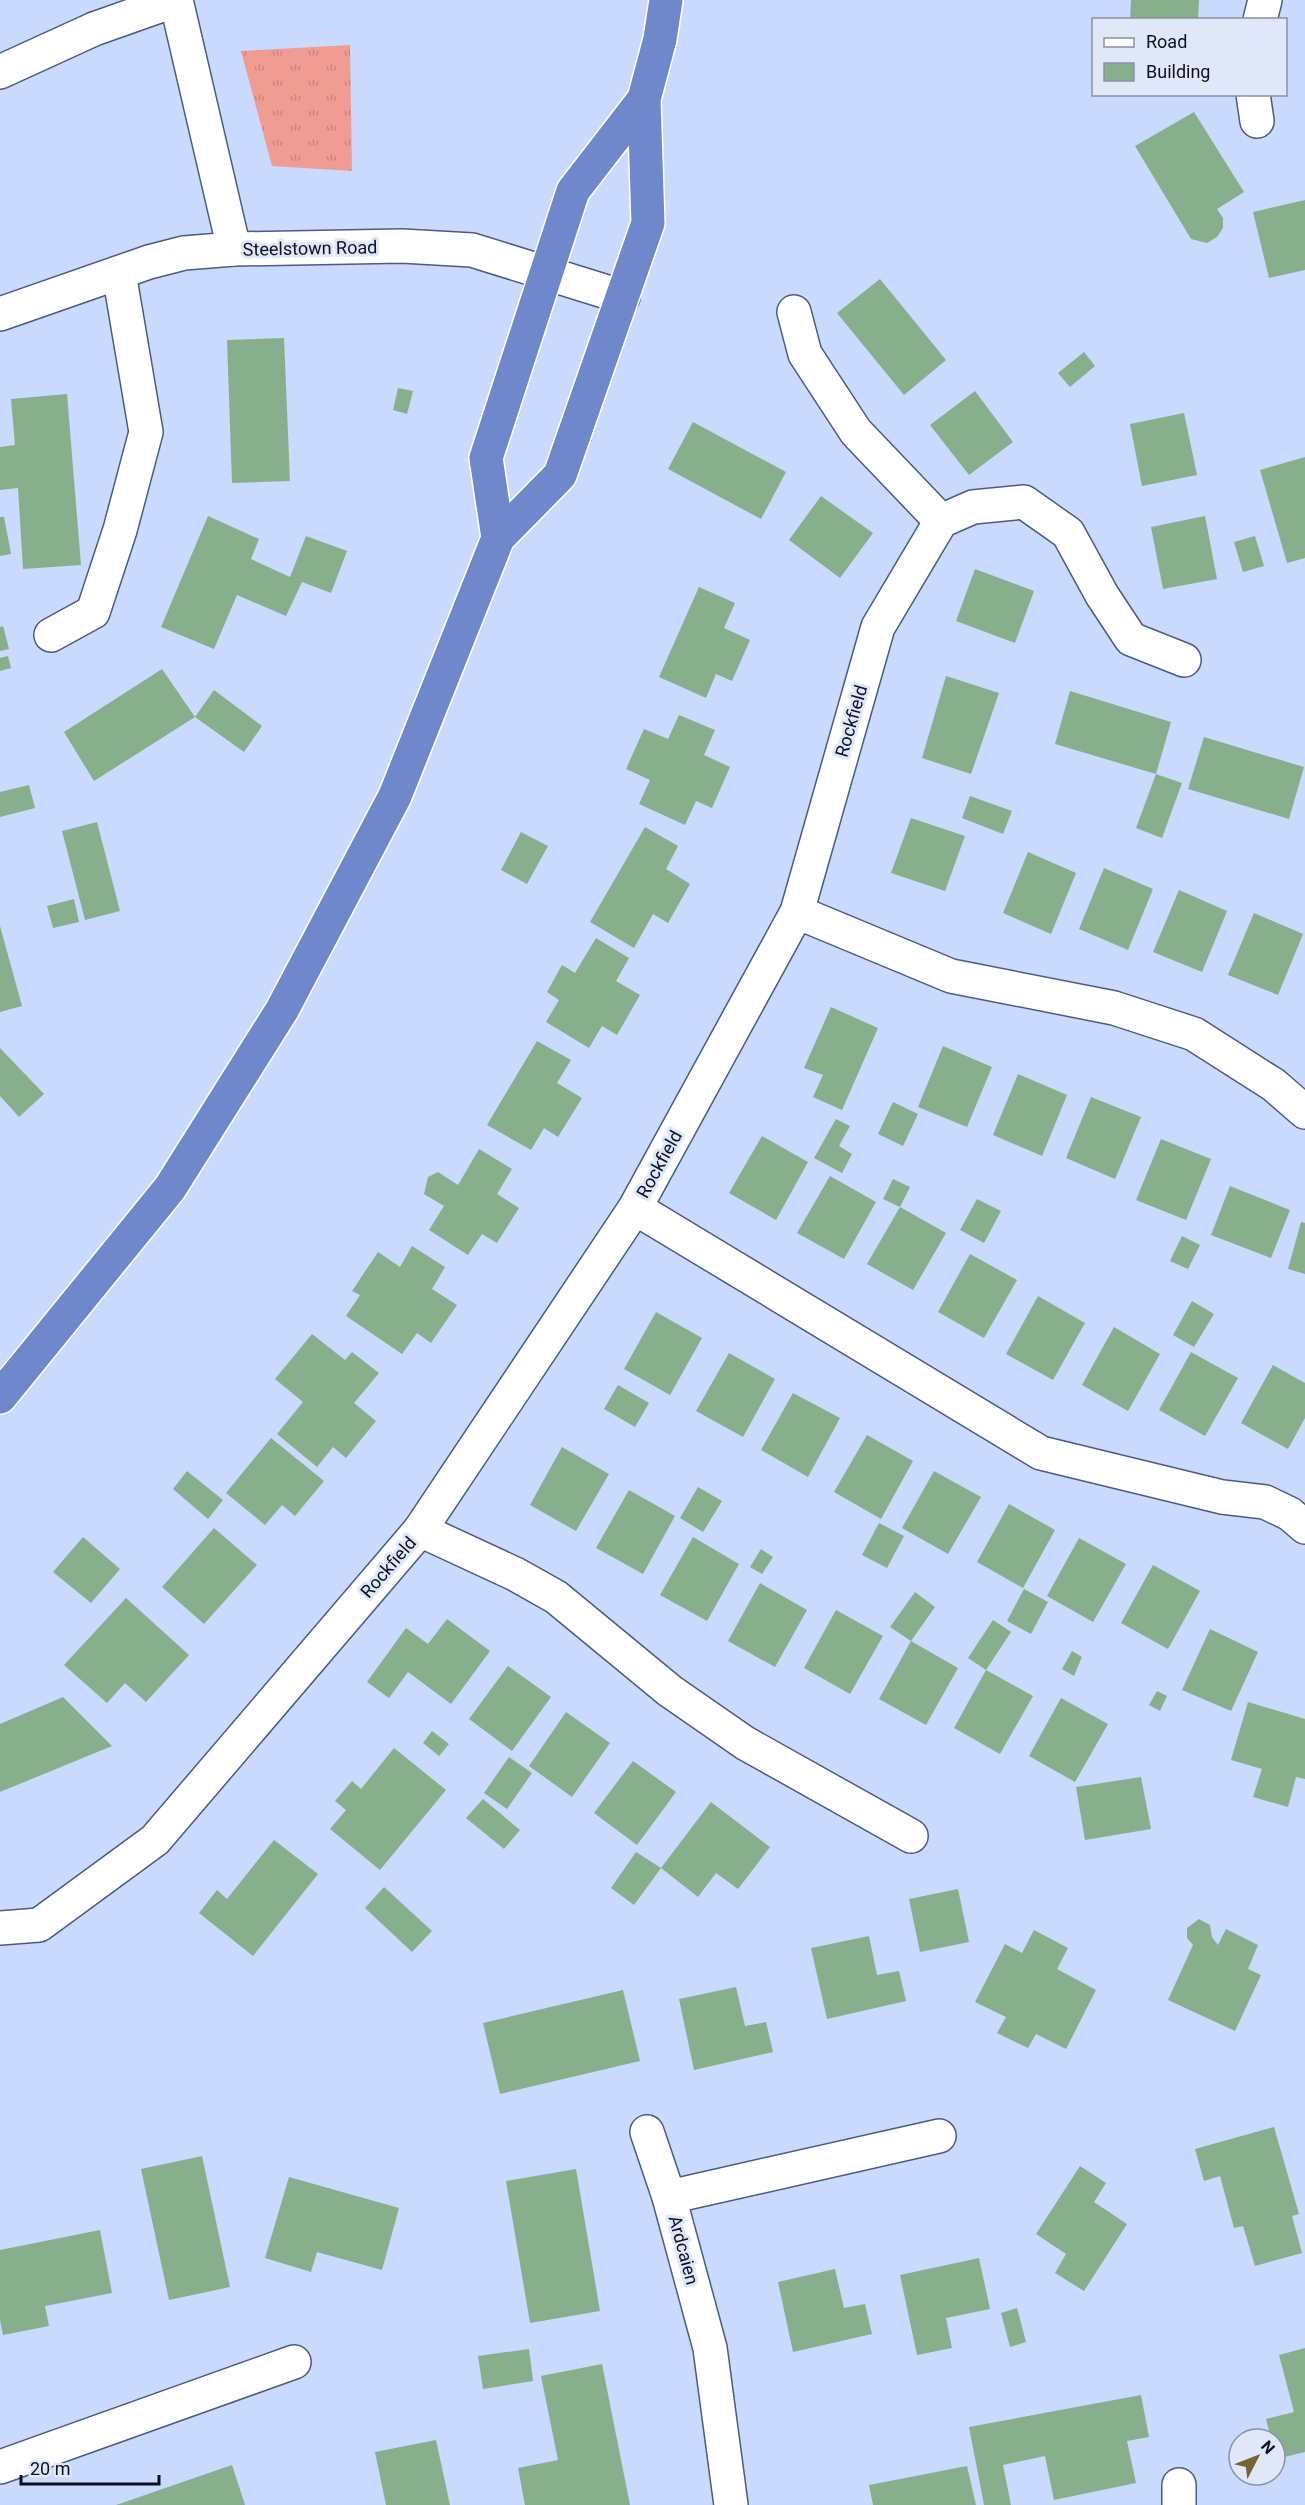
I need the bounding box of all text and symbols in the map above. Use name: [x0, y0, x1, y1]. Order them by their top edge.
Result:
legend: [1092, 18, 1287, 96]
text: Road: [1146, 31, 1187, 52]
text: Building: [1146, 61, 1210, 82]
street label: Steelstown Road: [243, 236, 377, 260]
street label: Rockfield: [831, 683, 871, 759]
street label: Rockfield: [632, 1127, 686, 1201]
street label: Rockfield: [356, 1532, 420, 1602]
street label: Ardcaien: [665, 2213, 703, 2287]
north arrow: [1227, 2427, 1287, 2487]
text: N: [1257, 2437, 1279, 2458]
scale bar: [21, 2448, 159, 2486]
text: 20 m: [30, 2458, 70, 2479]

